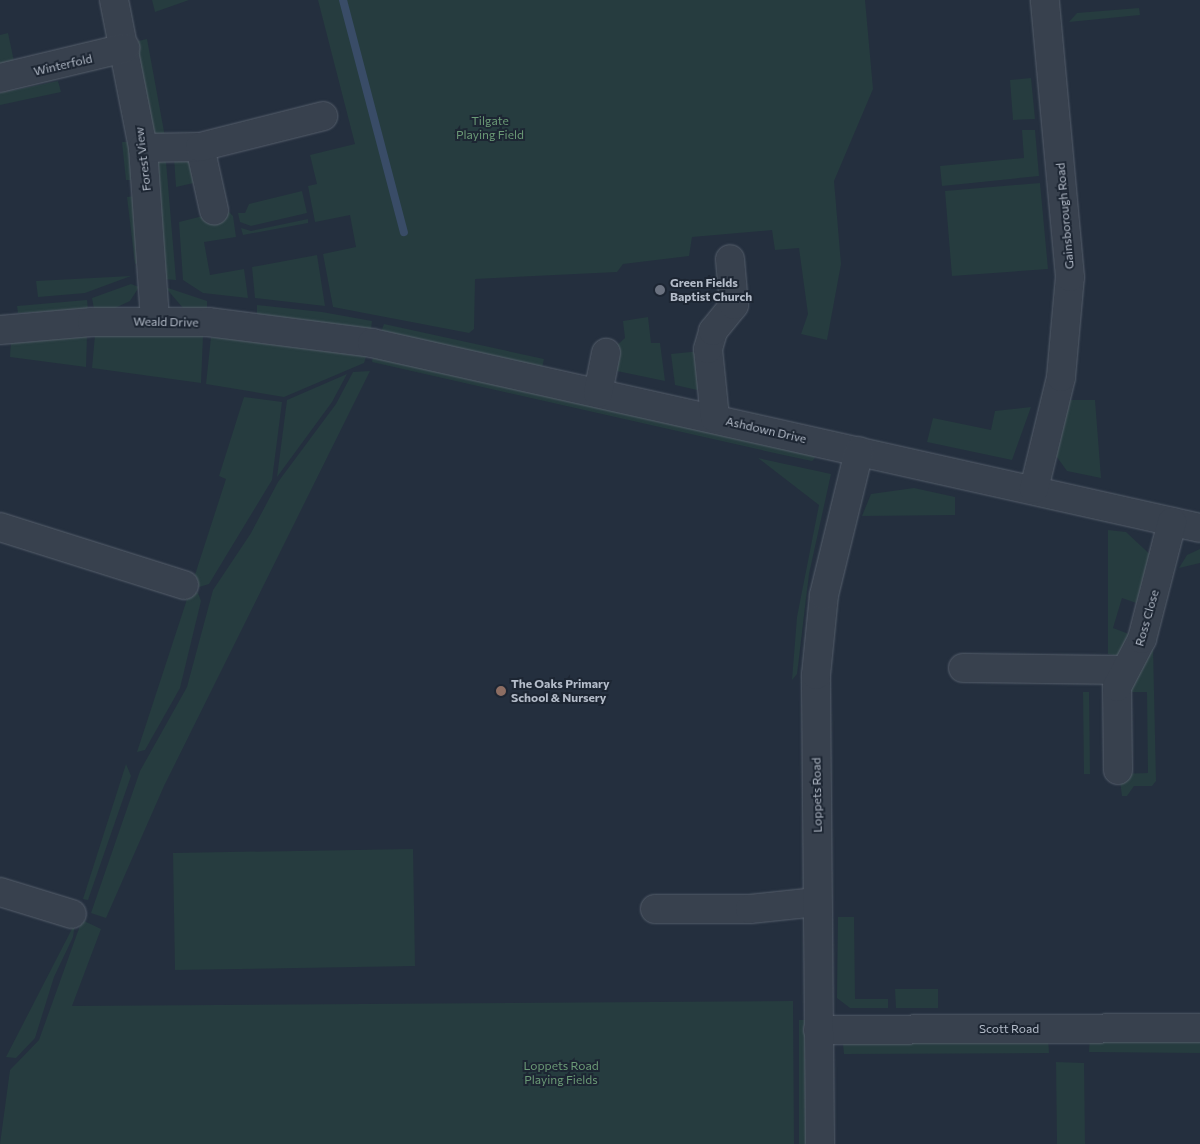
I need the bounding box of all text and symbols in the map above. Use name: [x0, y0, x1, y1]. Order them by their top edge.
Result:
street label: Winterfold: [32, 51, 94, 79]
park label: Tilgate Playing Field: [456, 114, 524, 142]
street label: Forest View: [132, 126, 154, 192]
street label: Gainsborough Road: [1053, 162, 1077, 270]
place label: Green Fields Baptist Church: [670, 276, 752, 304]
marker: Green Fields Baptist Church: [654, 284, 666, 296]
street label: Weald Drive: [133, 314, 199, 330]
street label: Ashdown Drive: [724, 414, 808, 446]
street label: Ross Close: [1132, 588, 1162, 648]
place label: The Oaks Primary School & Nursery: [511, 677, 610, 705]
marker: The Oaks Primary School & Nursery: [495, 685, 507, 697]
street label: Loppets Road: [809, 757, 825, 833]
street label: Scott Road: [979, 1022, 1039, 1036]
park label: Loppets Road Playing Fields: [523, 1059, 599, 1087]

